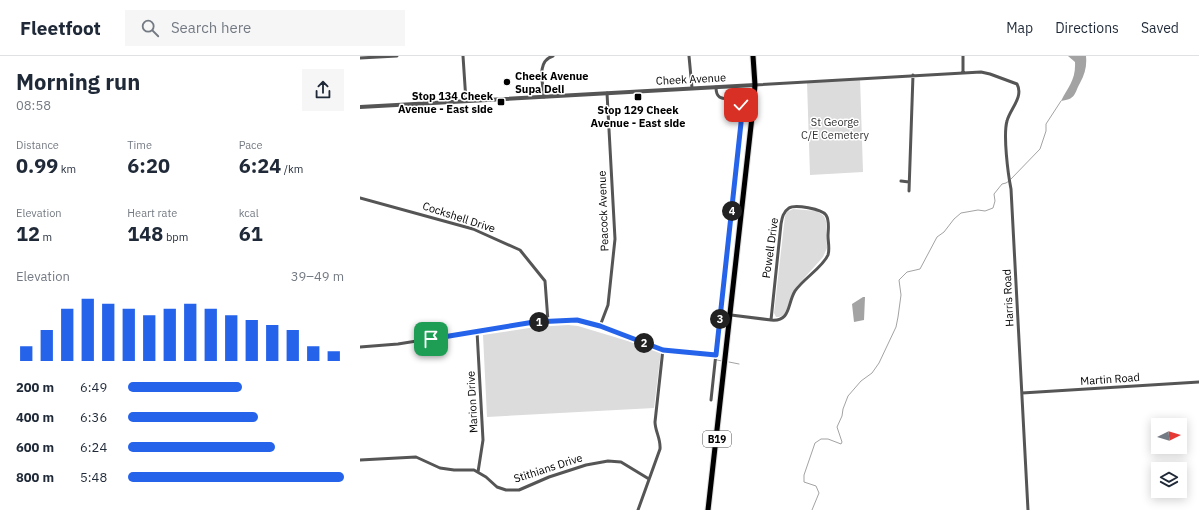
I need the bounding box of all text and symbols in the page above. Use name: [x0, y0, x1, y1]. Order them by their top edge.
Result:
search box: [125, 10, 405, 46]
text: Fleetfoot: [20, 16, 101, 40]
icon: search: [139, 17, 161, 39]
text: Search here: [171, 18, 251, 37]
text: Map: [1006, 19, 1033, 37]
text: Directions: [1055, 19, 1119, 37]
text: Saved: [1141, 19, 1179, 37]
text: Morning run: [16, 67, 140, 96]
button: share: [302, 69, 344, 111]
place label: Cheek Avenue Supa Deli: [515, 69, 589, 96]
street label: Cheek Avenue: [656, 70, 726, 88]
marker: Cheek Avenue Supa Deli: [502, 77, 512, 87]
pin: [724, 88, 758, 122]
place label: Stop 134 Cheek Avenue - East side: [398, 89, 494, 116]
marker: Stop 129 Cheek Avenue - East side: [633, 92, 643, 102]
icon: check: [730, 94, 752, 116]
text: 08:58: [16, 97, 51, 114]
marker: Stop 134 Cheek Avenue - East side: [496, 97, 506, 107]
place label: Stop 129 Cheek Avenue - East side: [591, 103, 685, 130]
park label: St George C/E Cemetery: [801, 115, 870, 142]
text: Distance: [16, 138, 59, 152]
text: Time: [127, 138, 152, 152]
text: Pace: [239, 138, 263, 152]
text: 0.99: [16, 152, 58, 179]
text: 6:20: [127, 152, 170, 179]
text: 6:24: [239, 152, 281, 179]
text: km: [58, 162, 76, 176]
text: /km: [281, 162, 303, 176]
street label: Peacock Avenue: [595, 170, 611, 252]
street label: Cockshell Drive: [421, 199, 497, 235]
pin: 4: [722, 201, 742, 221]
text: 4: [729, 204, 735, 218]
text: Elevation: [16, 206, 62, 220]
text: Heart rate: [127, 206, 177, 220]
text: kcal: [239, 206, 259, 220]
street label: Powell Drive: [759, 217, 781, 279]
text: 12: [16, 220, 40, 247]
text: 148: [127, 220, 163, 247]
text: 61: [239, 220, 263, 247]
text: m: [40, 230, 52, 244]
text: bpm: [163, 230, 188, 244]
text: Elevation: [16, 268, 70, 285]
text: 39–49 m: [291, 268, 344, 285]
street label: Harris Road: [999, 269, 1017, 327]
pin: 3: [710, 309, 730, 329]
pin: 1: [529, 312, 549, 332]
text: 3: [717, 312, 723, 326]
text: 1: [536, 315, 542, 329]
pin: [414, 322, 448, 356]
icon: arrive: [420, 328, 442, 350]
pin: 2: [634, 333, 654, 353]
text: 2: [641, 336, 647, 350]
street label: Martin Road: [1080, 370, 1140, 388]
street label: Marion Drive: [463, 371, 481, 433]
text: 200 m: [16, 379, 54, 396]
text: 6:49: [80, 379, 107, 396]
text: 400 m: [16, 409, 54, 426]
text: 6:36: [80, 409, 107, 426]
north arrow: [1151, 418, 1187, 454]
map controls: [1151, 418, 1187, 498]
road number: B19: [703, 431, 731, 447]
text: 600 m: [16, 439, 54, 456]
text: 6:24: [80, 439, 107, 456]
street label: Stithians Drive: [512, 450, 584, 486]
button: layers: [1151, 462, 1187, 498]
text: 800 m: [16, 469, 54, 486]
text: 5:48: [80, 469, 107, 486]

